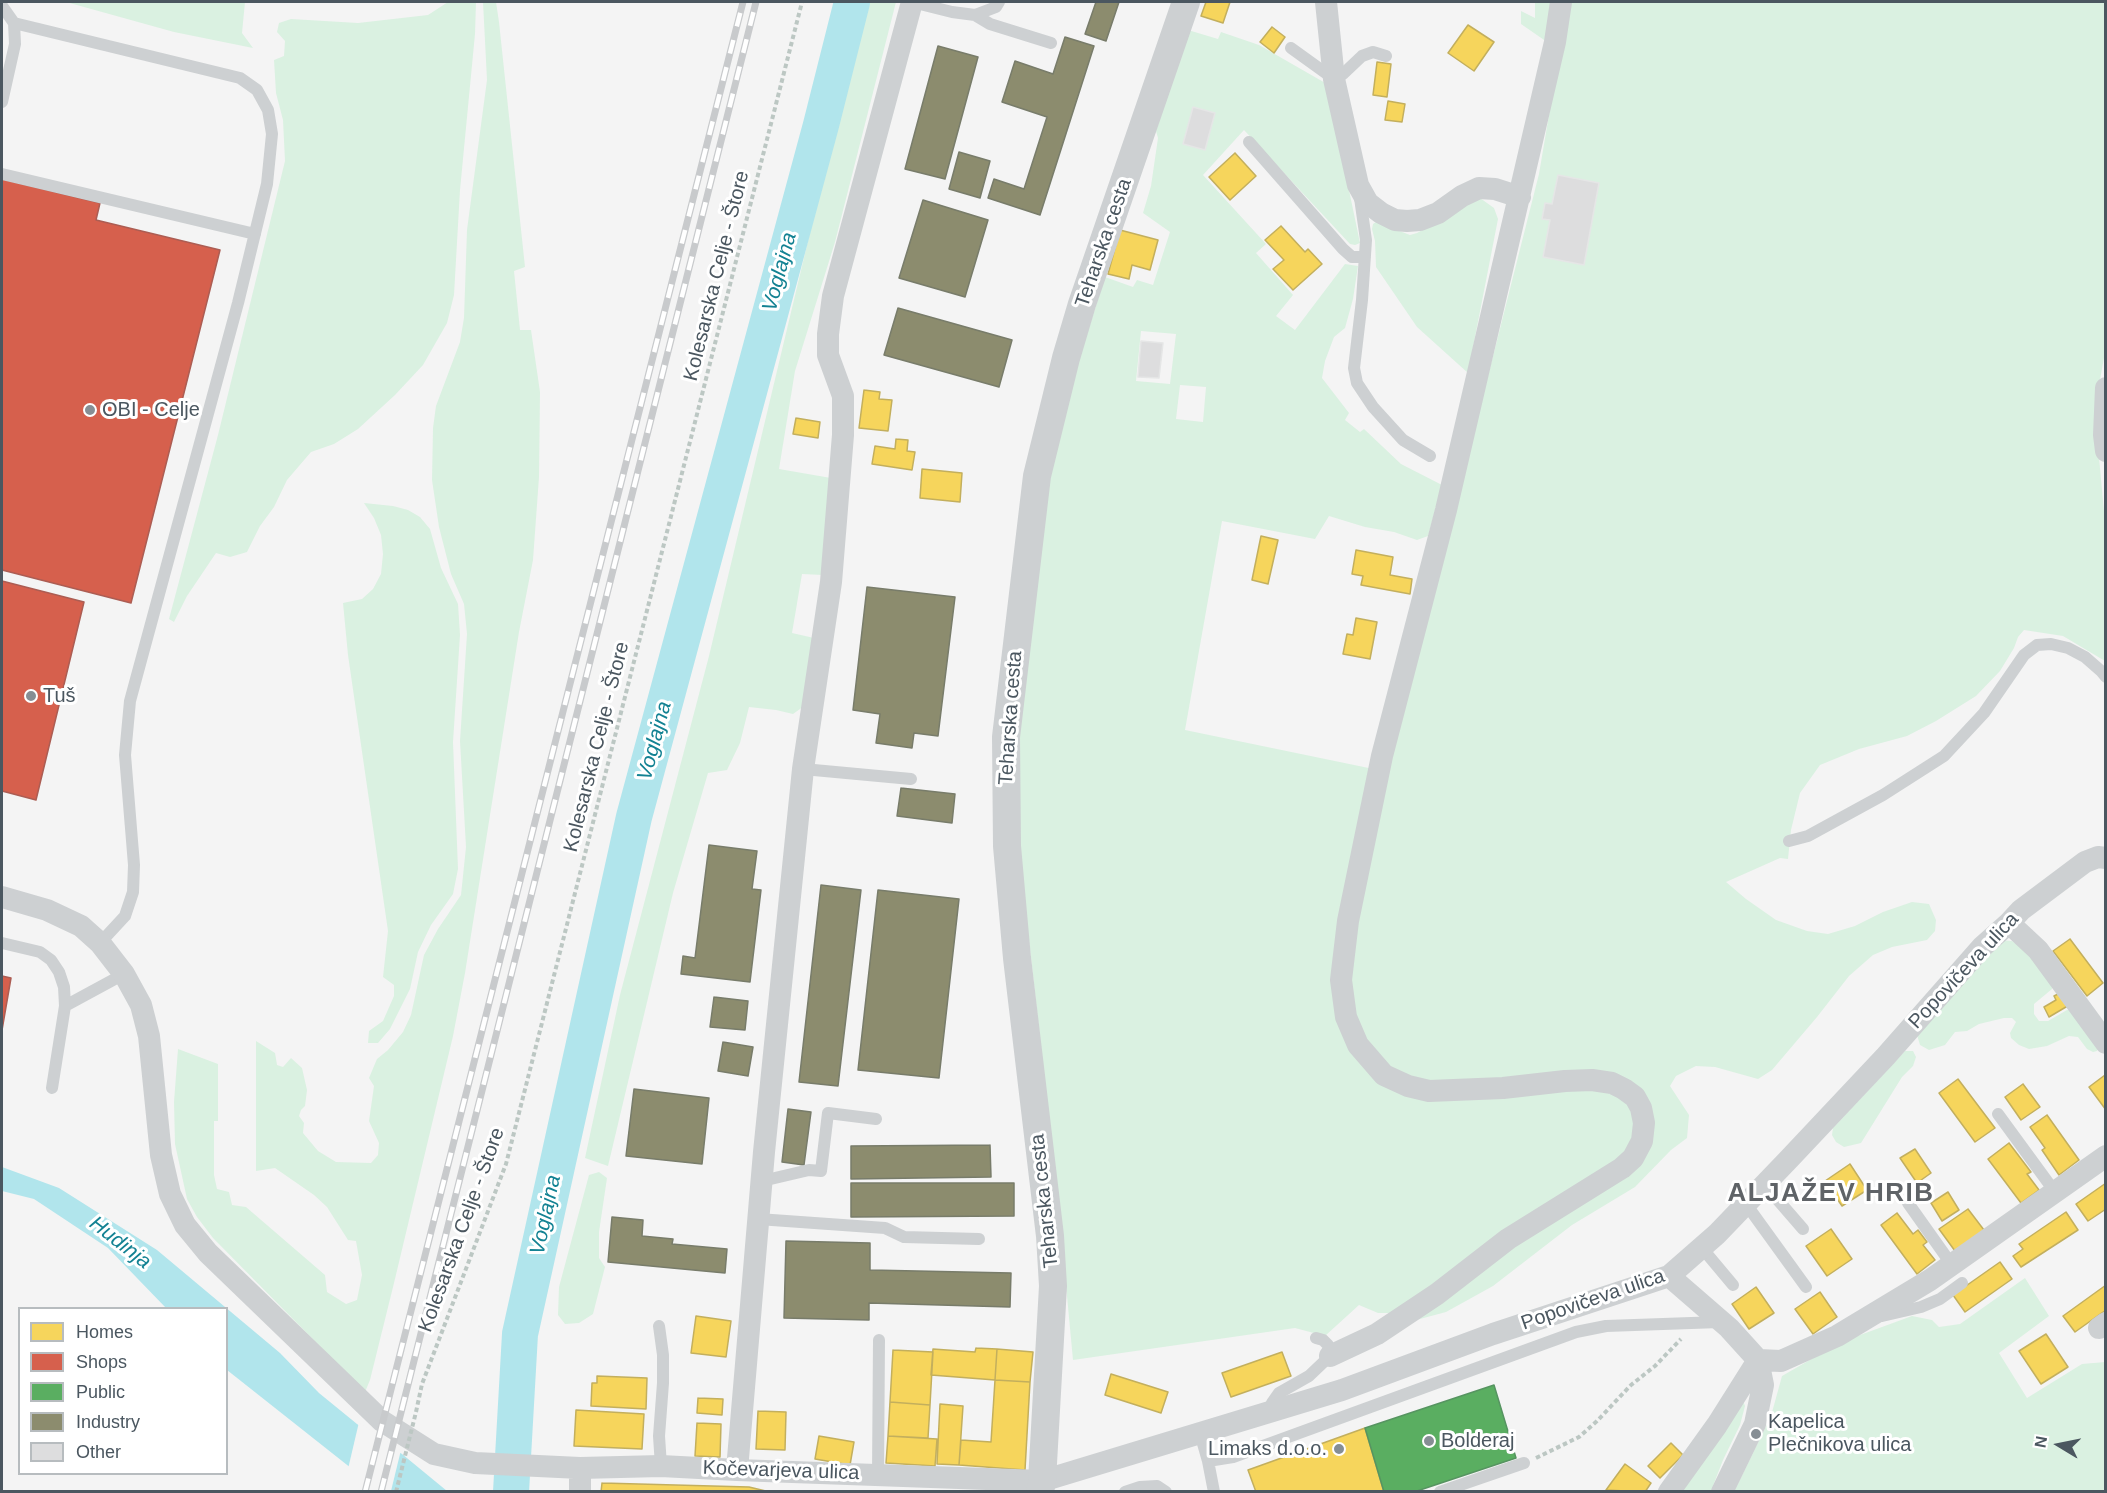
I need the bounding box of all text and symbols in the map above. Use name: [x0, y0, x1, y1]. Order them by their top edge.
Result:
street label: Kolesarska Celje - Štore: [679, 168, 755, 384]
street label: Teharska cesta: [1071, 176, 1137, 310]
water label: Voglajna: [757, 230, 803, 314]
place label: OBI - Celje: [102, 398, 200, 422]
marker: OBI - Celje: [83, 403, 97, 417]
street label: Kolesarska Celje - Štore: [559, 639, 635, 855]
street label: Teharska cesta: [994, 650, 1028, 786]
place label: Tuš: [43, 684, 76, 708]
marker: Tuš: [24, 689, 38, 703]
water label: Voglajna: [632, 699, 678, 783]
street label: Popovičeva ulica: [1904, 908, 2024, 1034]
street label: Kolesarska Celje - Štore: [414, 1125, 510, 1335]
street label: Teharska cesta: [1026, 1133, 1064, 1269]
water label: Voglajna: [525, 1173, 567, 1257]
district label: ALJAŽEV HRIB: [1727, 1178, 1935, 1210]
water label: Hudinja: [84, 1211, 156, 1275]
street label: Popovičeva ulica: [1518, 1264, 1668, 1336]
legend: [18, 1307, 228, 1475]
text: Homes: [76, 1322, 133, 1342]
text: Shops: [76, 1352, 127, 1372]
text: Public: [76, 1382, 125, 1402]
place label: Kapelica Plečnikova ulica: [1768, 1410, 1911, 1457]
text: Industry: [76, 1412, 140, 1432]
north arrow: [2029, 1415, 2089, 1475]
marker: Kapelica Plečnikova ulica: [1749, 1427, 1763, 1441]
place label: Bolderaj: [1441, 1429, 1514, 1453]
marker: Bolderaj: [1422, 1434, 1436, 1448]
text: N: [2031, 1435, 2050, 1449]
place label: Limaks d.o.o.: [1208, 1437, 1327, 1461]
text: Other: [76, 1442, 121, 1462]
marker: Limaks d.o.o.: [1332, 1442, 1346, 1456]
street label: Kočevarjeva ulica: [702, 1456, 860, 1486]

